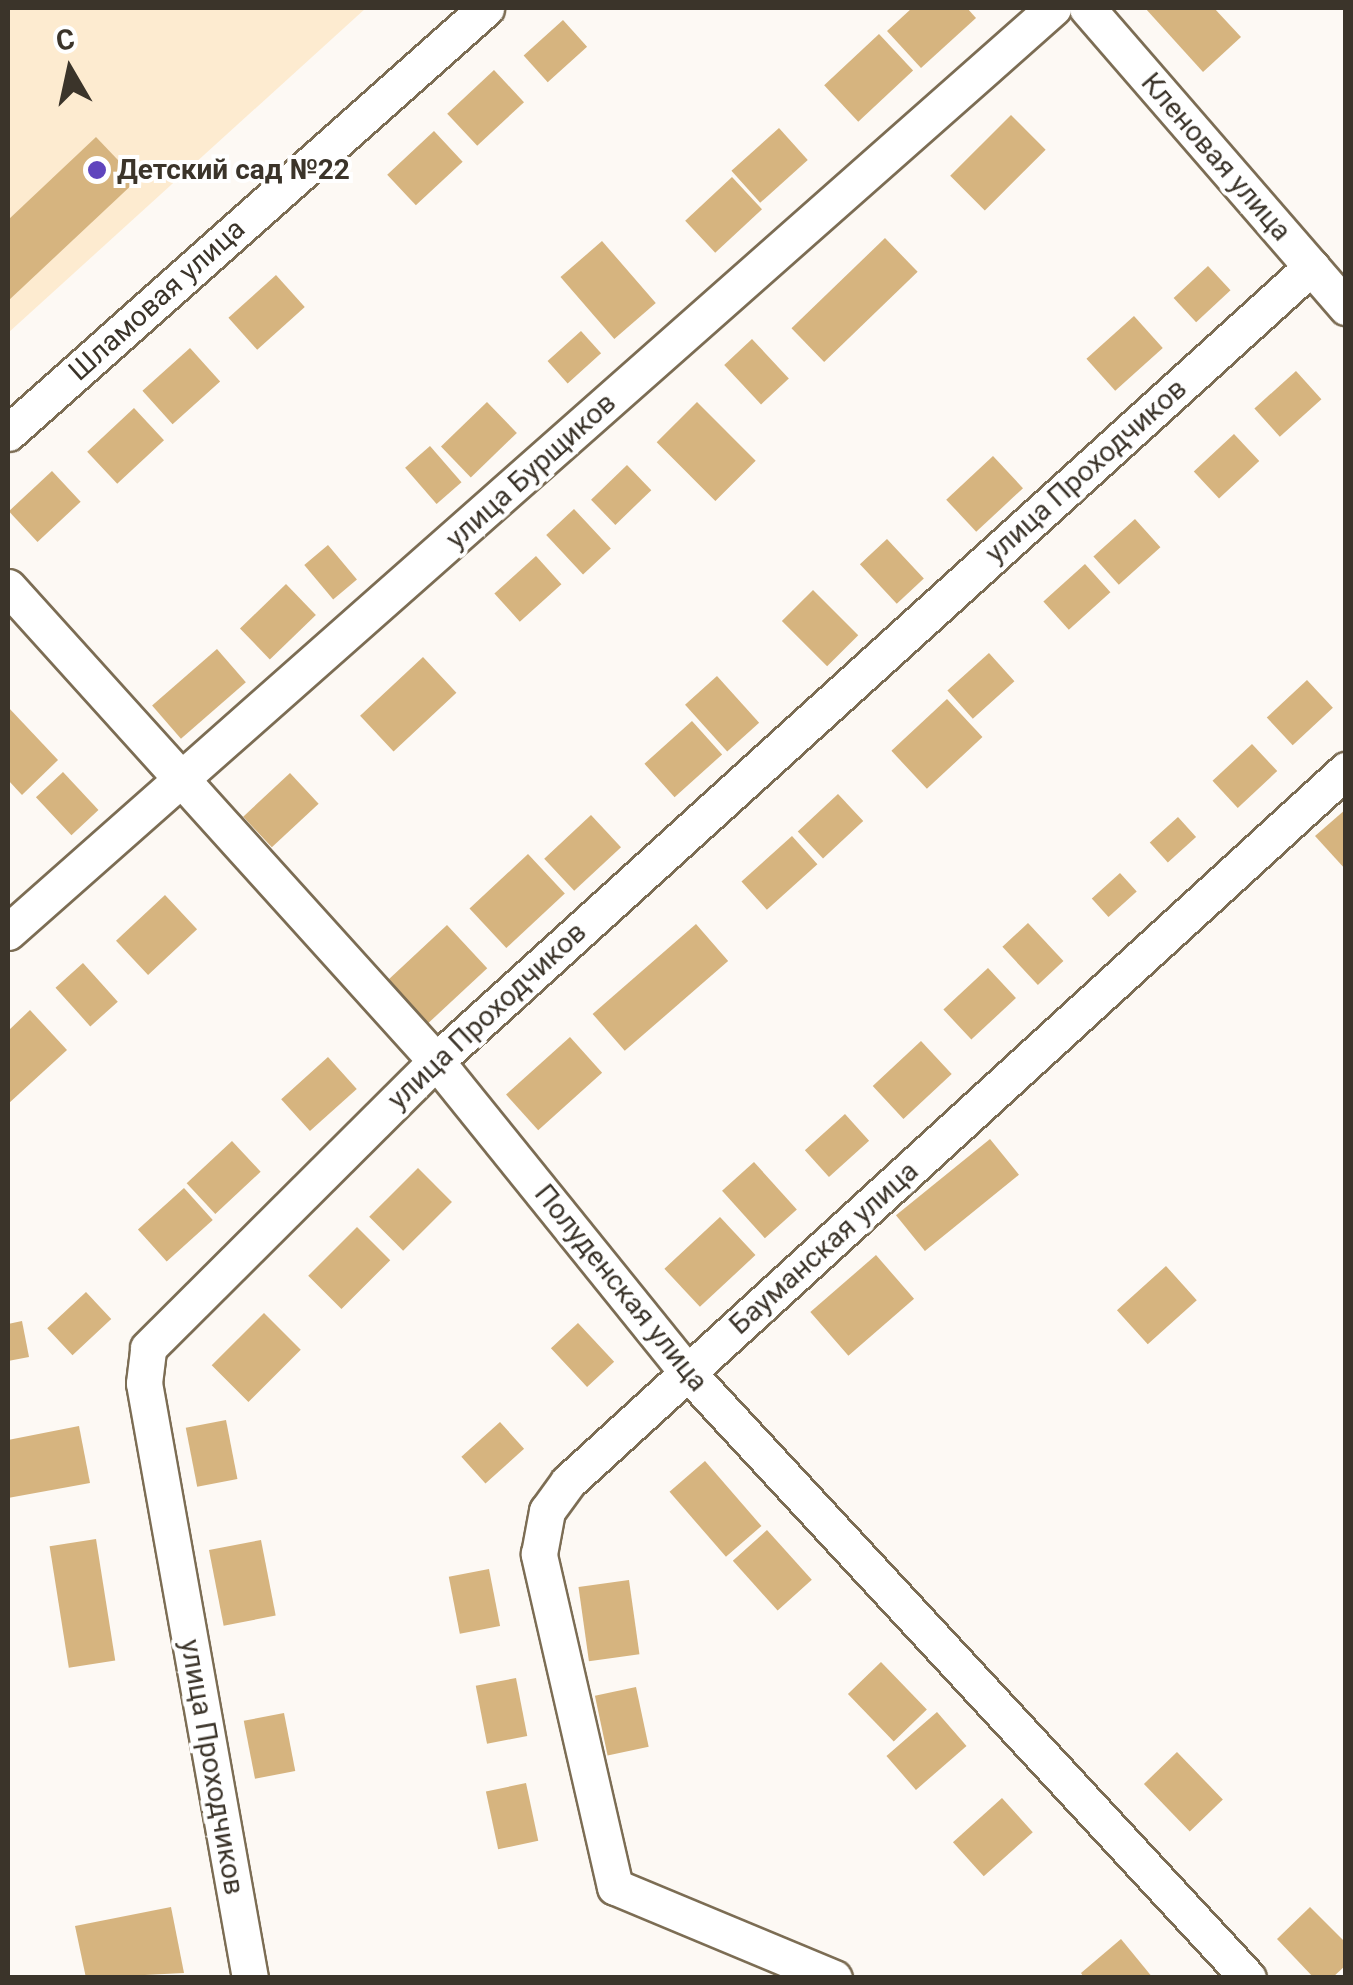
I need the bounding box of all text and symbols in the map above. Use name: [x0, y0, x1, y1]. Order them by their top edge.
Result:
north arrow: [20, 20, 120, 120]
text: С: [54, 22, 77, 58]
street label: Кленовая улица: [1134, 66, 1298, 248]
place label: Детский сад №22: [117, 153, 350, 187]
marker: Детский сад №22: [86, 159, 108, 181]
street label: Шламовая улица: [62, 212, 252, 388]
street label: улица Проходчиков: [979, 372, 1193, 570]
street label: улица Бурщиков: [439, 386, 623, 556]
street label: улица Проходчиков: [381, 916, 593, 1116]
street label: Бауманская улица: [723, 1154, 925, 1342]
street label: Полуденская улица: [527, 1178, 715, 1398]
street label: улица Проходчиков: [173, 1637, 251, 1897]

